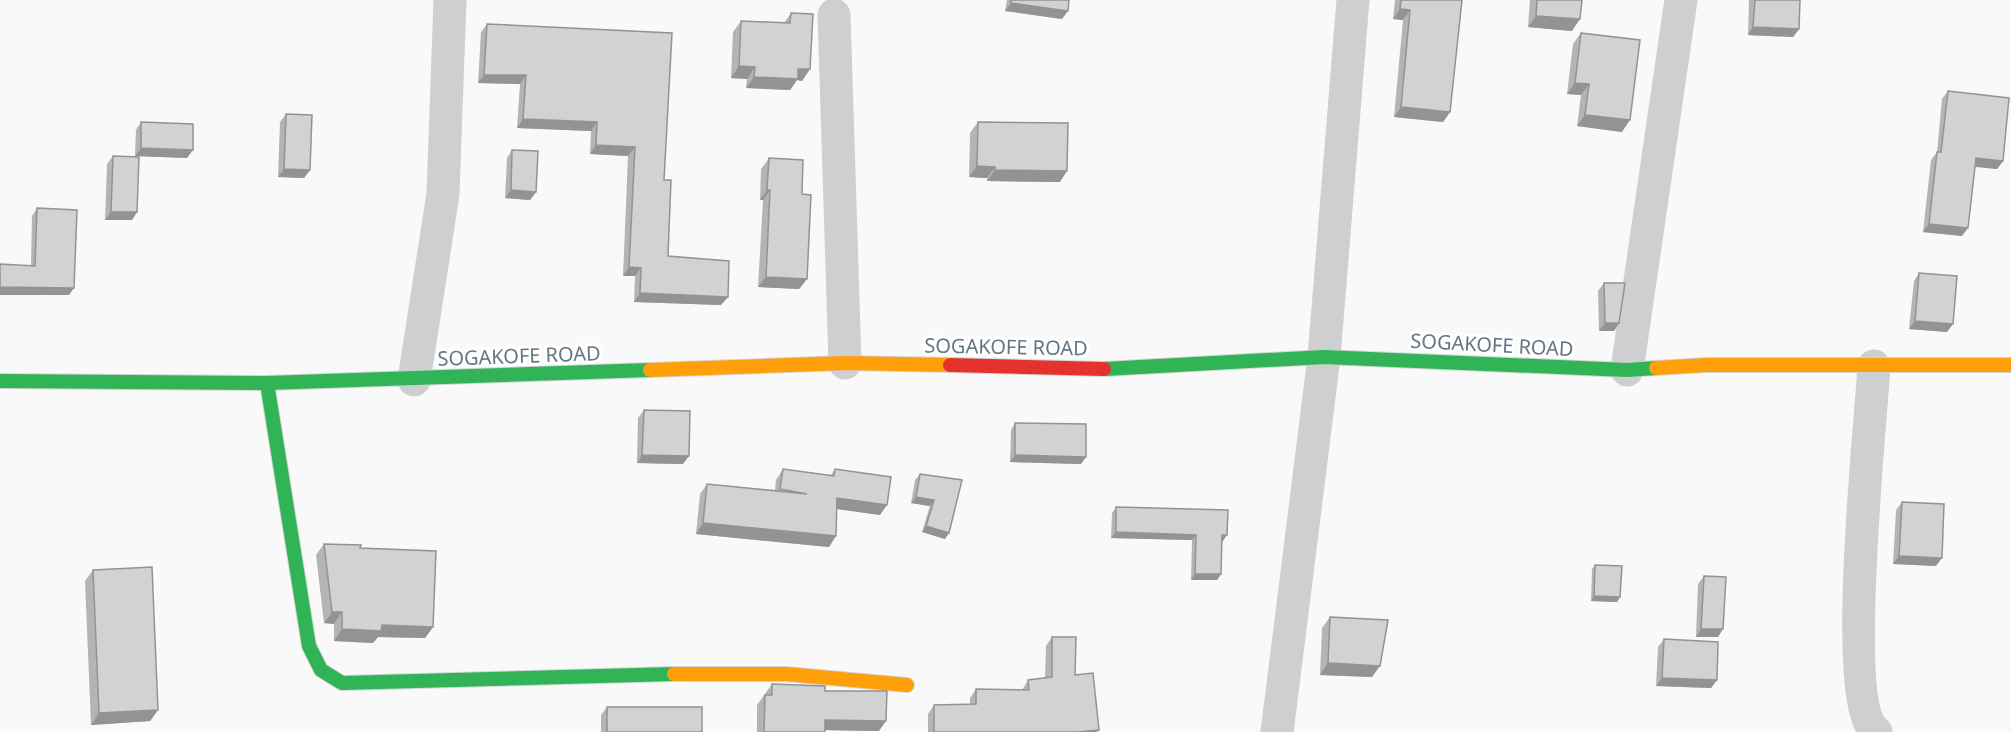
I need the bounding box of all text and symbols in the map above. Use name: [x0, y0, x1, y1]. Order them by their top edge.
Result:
street label: SOGAKOFE ROAD: [1410, 327, 1574, 362]
street label: SOGAKOFE ROAD: [924, 332, 1088, 361]
street label: SOGAKOFE ROAD: [437, 339, 601, 372]

